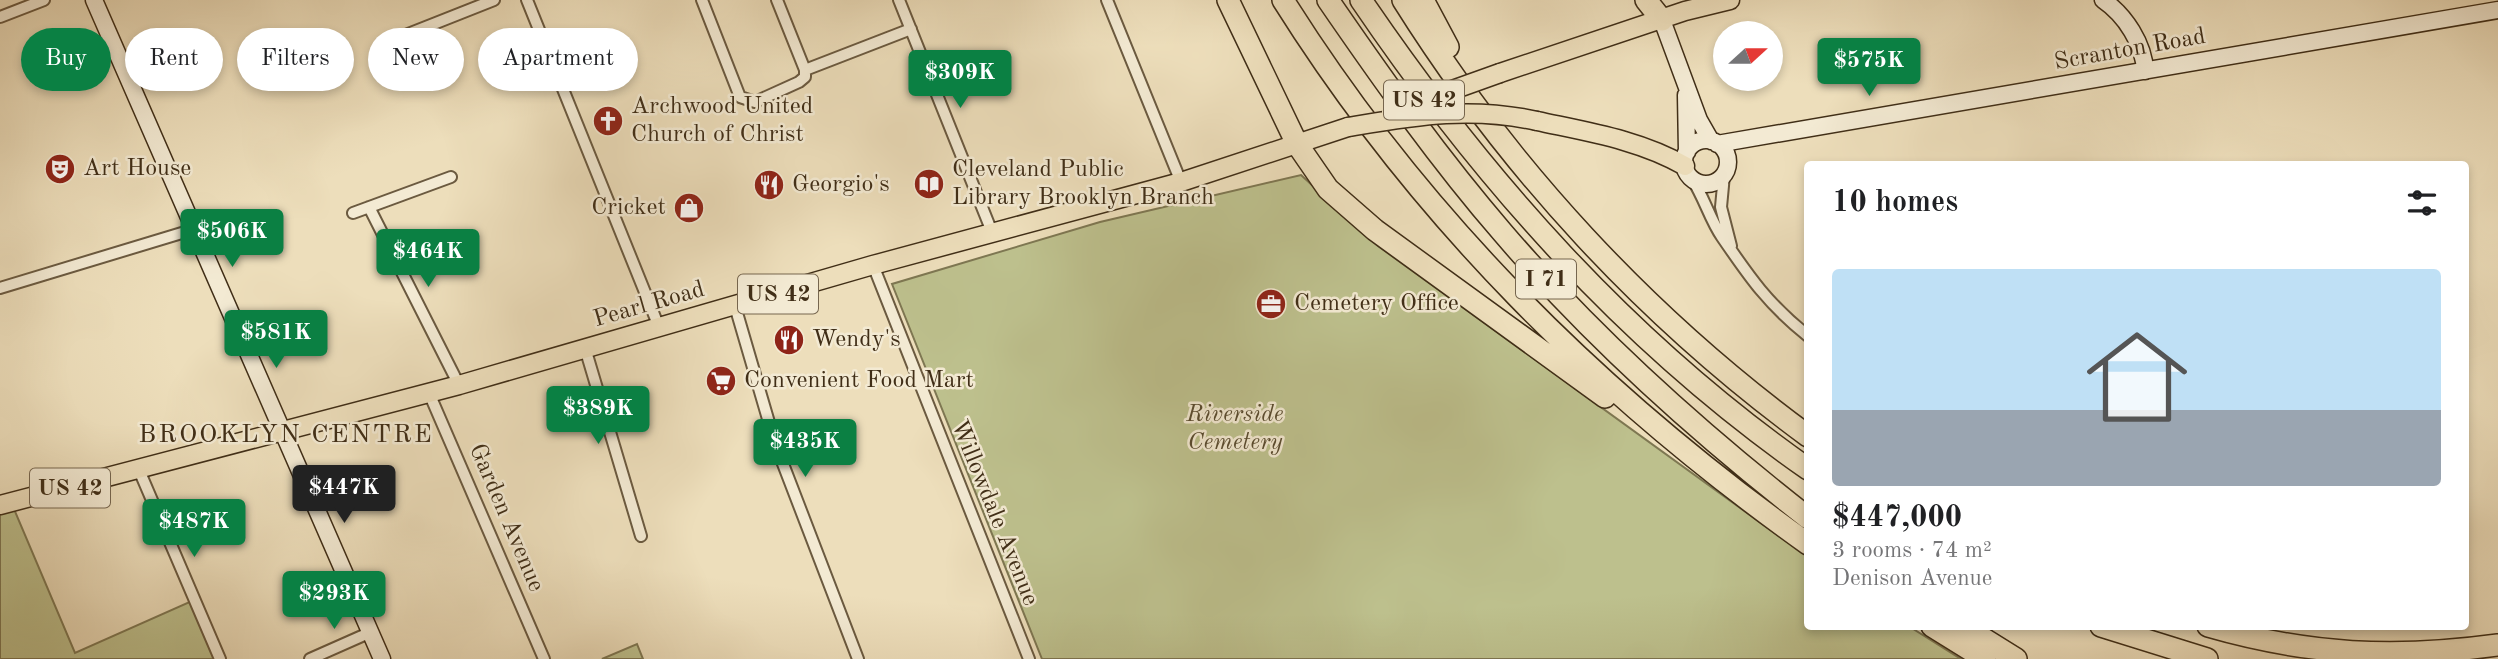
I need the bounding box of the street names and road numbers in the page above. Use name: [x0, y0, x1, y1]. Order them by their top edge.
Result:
street label: Scranton Road: [2052, 25, 2208, 75]
road number: US 42: [1384, 80, 1464, 120]
road number: I 71: [1516, 260, 1576, 298]
road number: US 42: [738, 274, 818, 314]
street label: Pearl Road: [591, 278, 707, 332]
street label: Willowdale Avenue: [946, 417, 1042, 609]
street label: Garden Avenue: [464, 440, 548, 596]
road number: US 42: [30, 468, 110, 508]

